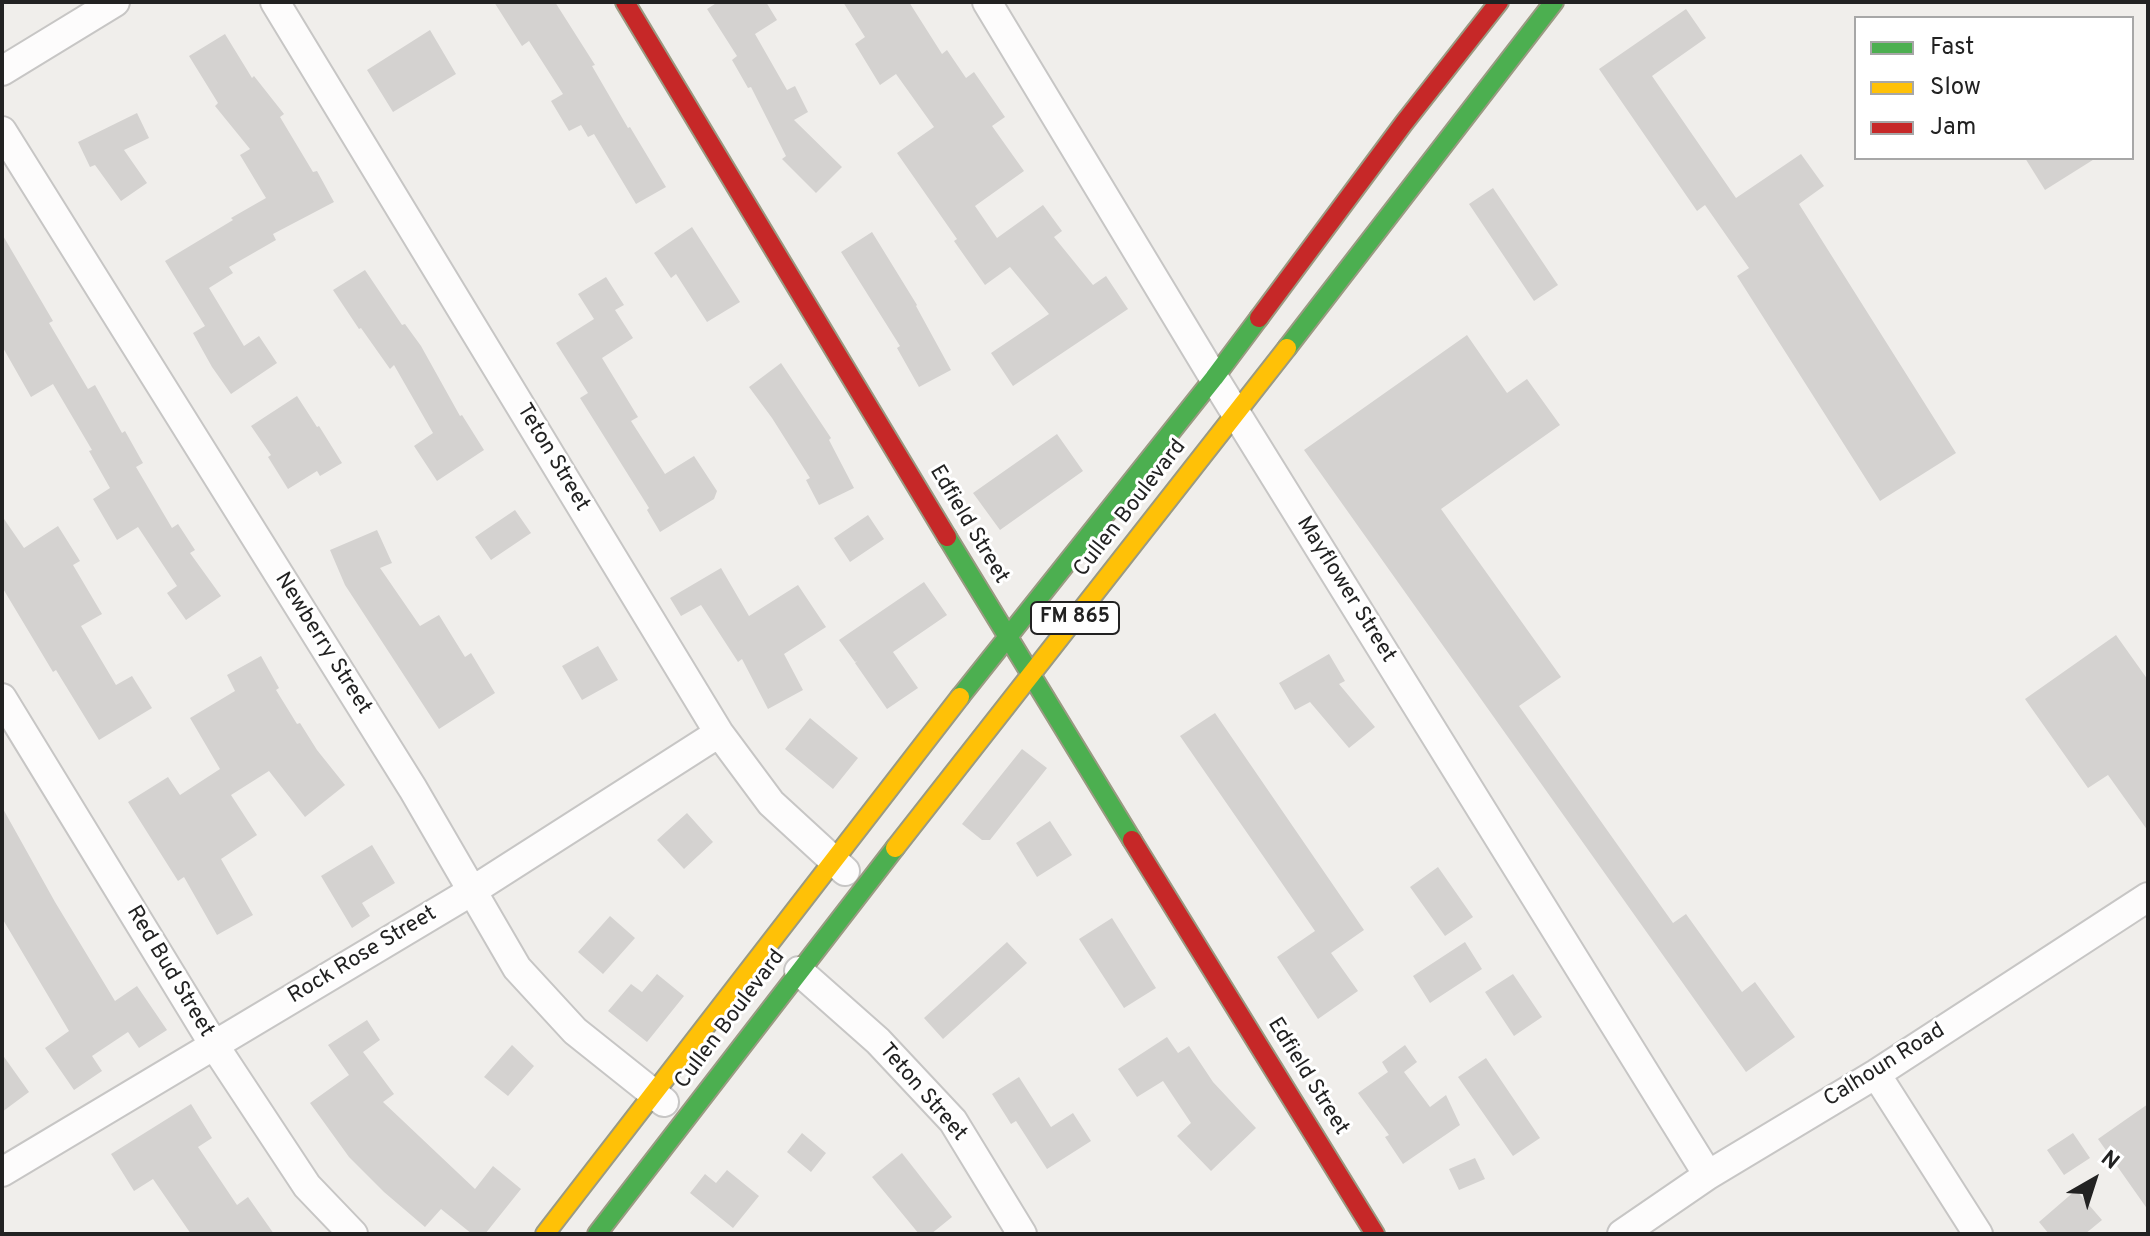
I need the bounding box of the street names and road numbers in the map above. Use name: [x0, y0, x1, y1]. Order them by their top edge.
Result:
street label: Teton Street: [510, 399, 594, 517]
street label: Cullen Boulevard: [1069, 435, 1193, 583]
street label: Edfield Street: [922, 461, 1014, 589]
street label: Mayflower Street: [1290, 512, 1400, 668]
street label: Newberry Street: [268, 568, 376, 720]
road number: FM 865: [1031, 602, 1119, 634]
street label: Red Bud Street: [119, 901, 219, 1043]
street label: Rock Rose Street: [284, 901, 442, 1011]
street label: Cullen Boulevard: [670, 945, 792, 1095]
street label: Edfield Street: [1260, 1013, 1354, 1141]
street label: Calhoun Road: [1820, 1018, 1950, 1114]
street label: Teton Street: [872, 1039, 972, 1147]

